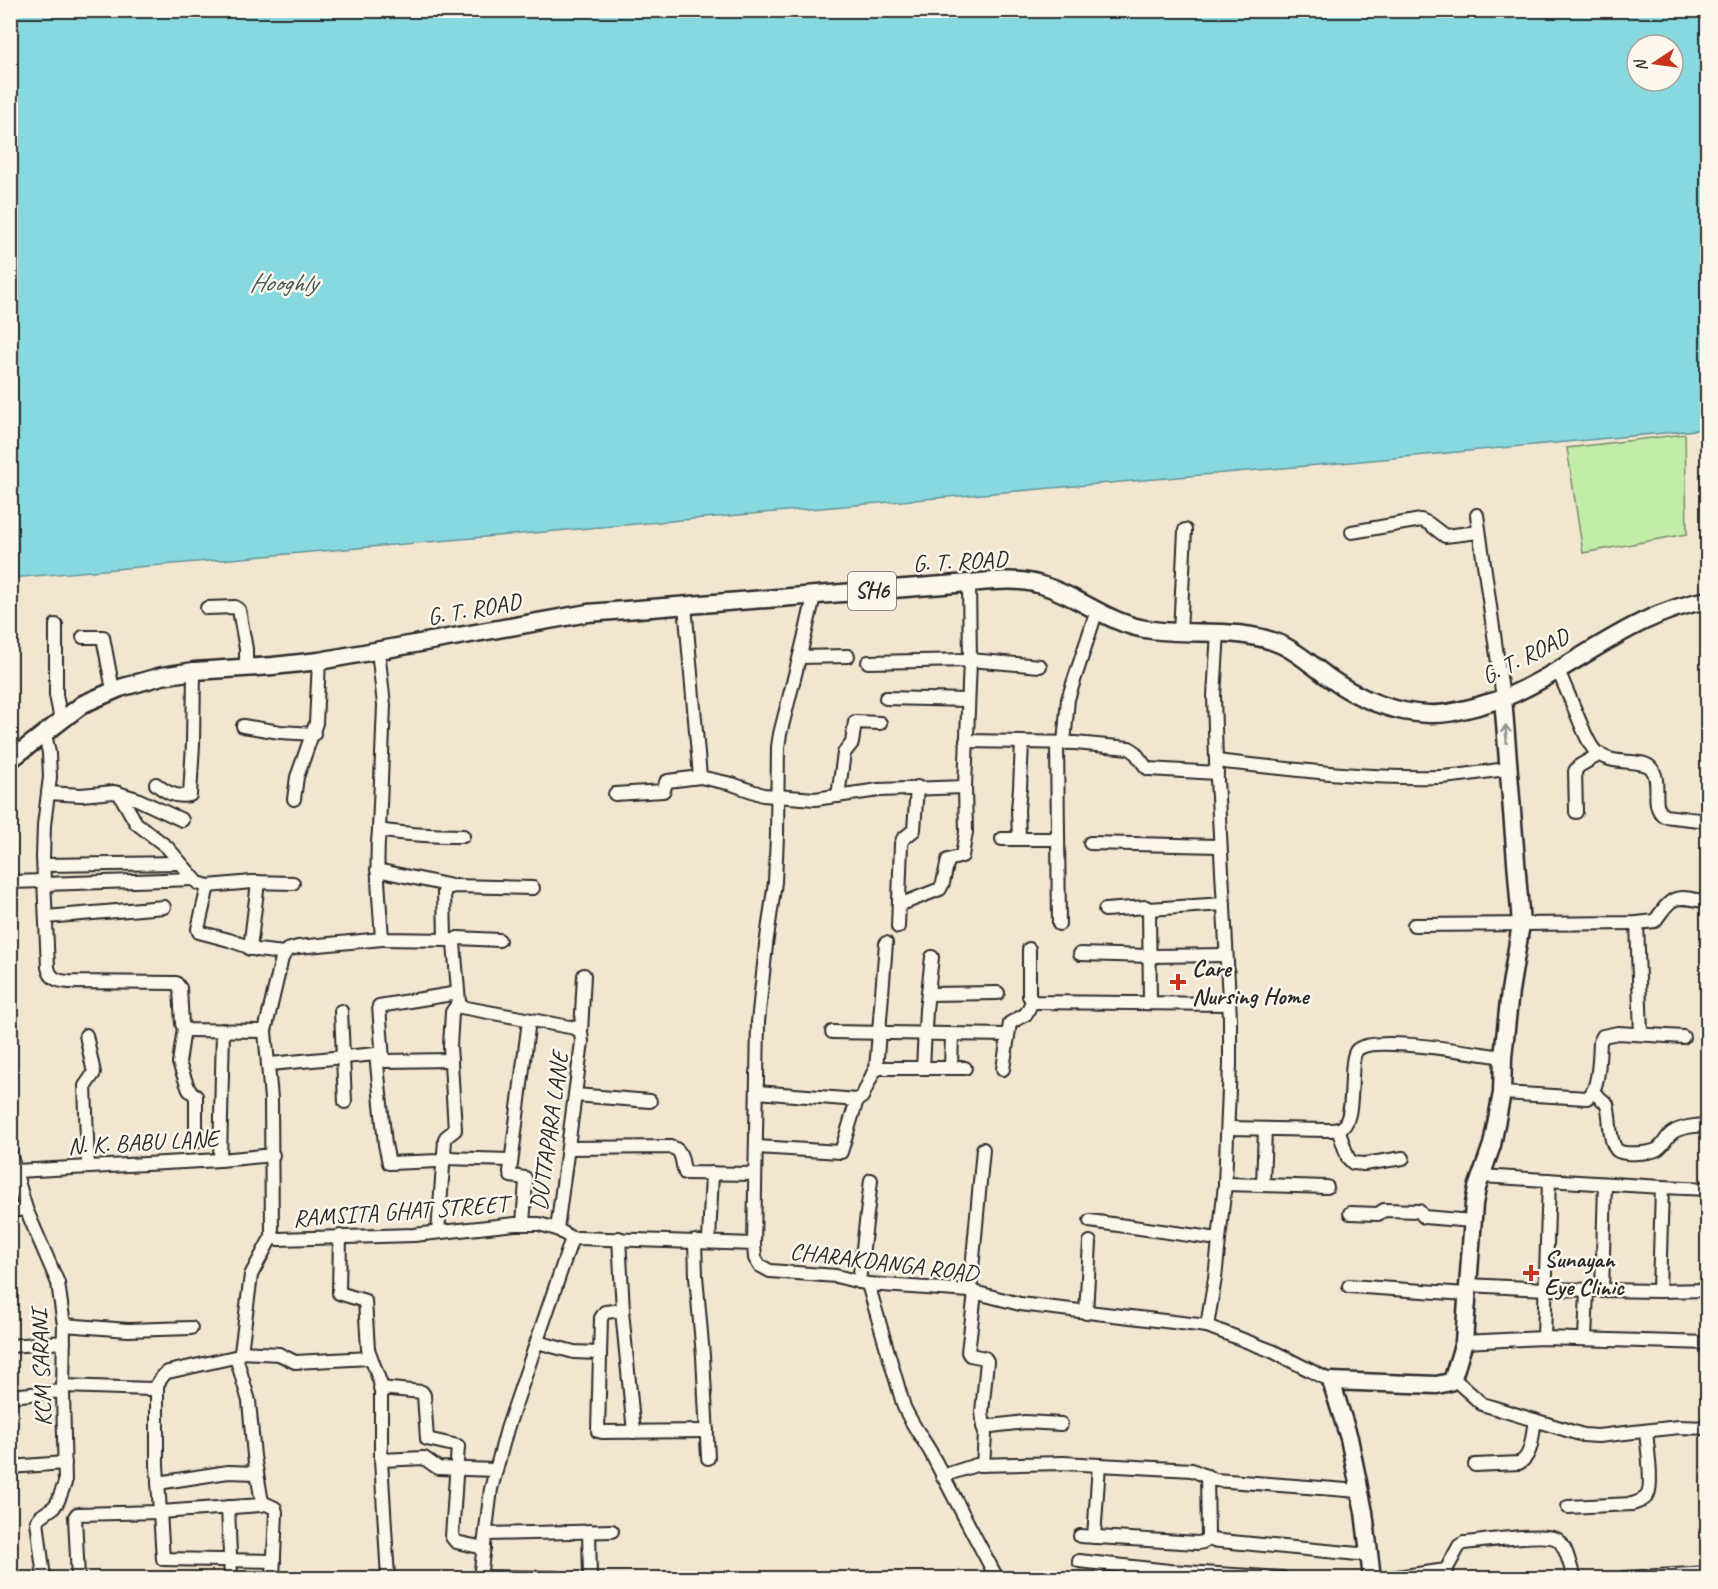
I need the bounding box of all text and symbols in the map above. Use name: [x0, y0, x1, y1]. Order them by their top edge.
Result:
north arrow: [1625, 33, 1685, 93]
text: N: [1630, 56, 1652, 73]
water label: Hooghly: [249, 266, 321, 299]
street label: G. T. ROAD: [912, 543, 1010, 578]
road number: SH6: [848, 572, 896, 610]
street label: G. T. ROAD: [425, 586, 525, 632]
street label: G. T. ROAD: [1476, 620, 1576, 691]
one-way arrow: [1500, 724, 1511, 744]
place label: Care Nursing Home: [1192, 953, 1310, 1011]
marker: Care Nursing Home: [1169, 973, 1187, 991]
street label: DUTTAPARA LANE: [523, 1047, 575, 1212]
street label: N. K. BABU LANE: [67, 1123, 222, 1161]
street label: RAMSITA GHAT STREET: [292, 1188, 514, 1233]
street label: CHARAKDANGA ROAD: [788, 1236, 982, 1289]
place label: Sunayan Eye Clinic: [1544, 1244, 1625, 1302]
marker: Sunayan Eye Clinic: [1522, 1264, 1540, 1282]
street label: KCM SARANI: [24, 1305, 58, 1427]

